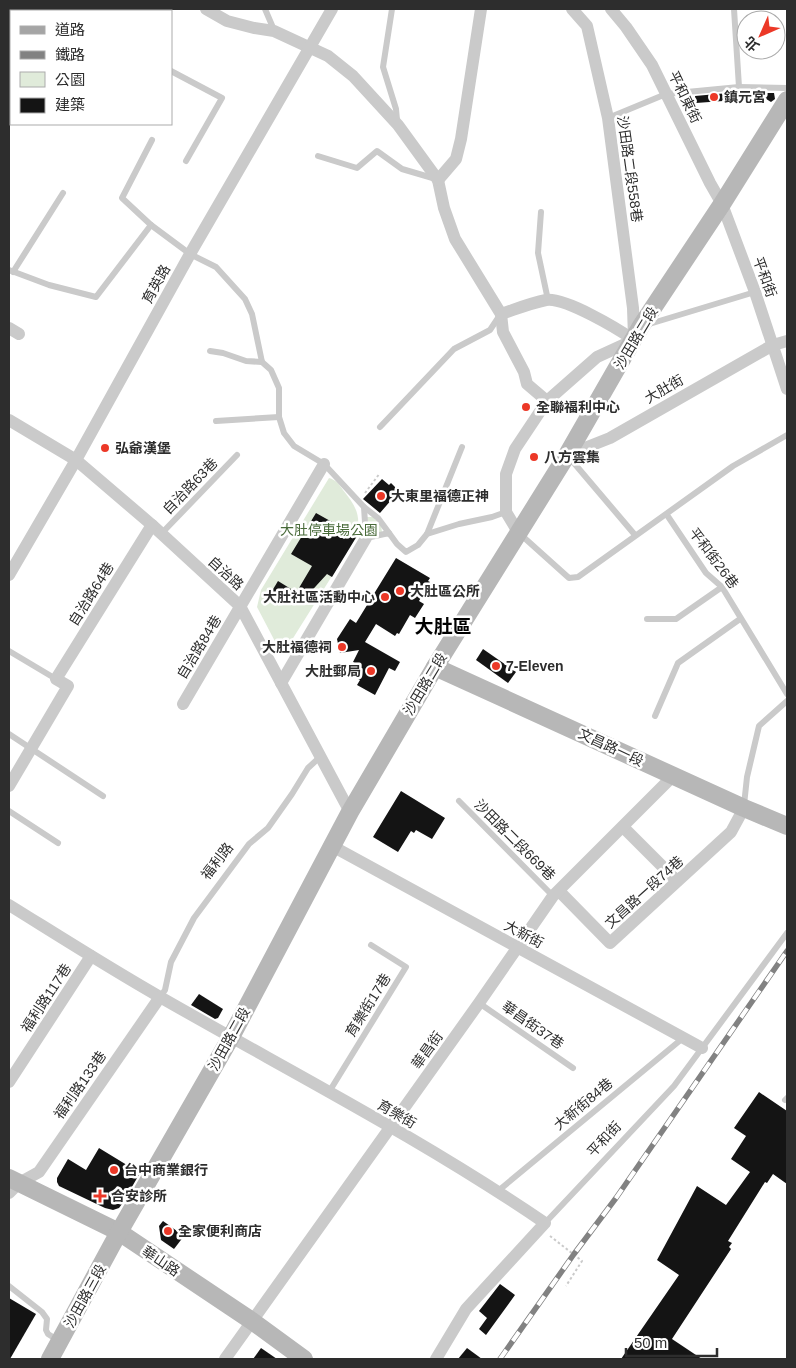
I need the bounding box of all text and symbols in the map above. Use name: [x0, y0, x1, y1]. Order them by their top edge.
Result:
legend: [10, 10, 172, 125]
north arrow: [736, 10, 786, 60]
text: 道路: [55, 21, 85, 38]
text: 北: [741, 34, 762, 55]
text: 鐵路: [55, 46, 85, 63]
street label: 平和東街: [666, 68, 704, 126]
text: 公園: [55, 71, 85, 88]
place label: 鎮元宮: [724, 89, 766, 105]
marker: 鎮元宮: [708, 91, 720, 103]
text: 建築: [55, 96, 85, 113]
street label: 沙田路二段558巷: [615, 115, 645, 223]
street label: 平和街: [750, 255, 780, 299]
street label: 育英路: [139, 262, 173, 306]
street label: 沙田路二段: [611, 304, 661, 372]
street label: 大肚街: [642, 372, 686, 406]
place label: 全聯福利中心: [536, 399, 620, 415]
marker: 全聯福利中心: [520, 401, 532, 413]
place label: 弘爺漢堡: [115, 440, 171, 456]
marker: 弘爺漢堡: [99, 442, 111, 454]
place label: 八方雲集: [544, 449, 600, 465]
marker: 八方雲集: [528, 451, 540, 463]
street label: 自治路63巷: [159, 455, 221, 517]
place label: 大東里福德正神: [391, 488, 489, 504]
marker: 大東里福德正神: [375, 490, 387, 502]
park label: 大肚停車場公園: [280, 522, 378, 538]
street label: 平和街26巷: [686, 525, 742, 591]
street label: 自治路: [205, 553, 247, 593]
street label: 自治路64巷: [65, 559, 117, 629]
place label: 大肚區公所: [410, 583, 480, 599]
marker: 大肚區公所: [394, 585, 406, 597]
place label: 大肚社區活動中心: [263, 589, 375, 605]
marker: 大肚社區活動中心: [379, 591, 391, 603]
street label: 自治路84巷: [174, 612, 224, 682]
district label: 大肚區: [414, 616, 472, 637]
place label: 大肚福德祠: [262, 639, 332, 655]
marker: 大肚福德祠: [336, 641, 348, 653]
street label: 沙田路二段: [400, 650, 450, 718]
place label: 7-Eleven: [506, 658, 564, 674]
marker: 7-Eleven: [490, 660, 502, 672]
place label: 大肚郵局: [305, 663, 361, 679]
marker: 大肚郵局: [365, 665, 377, 677]
street label: 文昌路一段: [576, 725, 646, 769]
street label: 沙田路二段669巷: [471, 796, 559, 884]
street label: 福利路: [198, 840, 236, 882]
street label: 文昌路一段74巷: [602, 853, 686, 931]
street label: 大新街: [502, 917, 546, 951]
street label: 福利路117巷: [18, 961, 74, 1035]
street label: 育樂街17巷: [342, 970, 394, 1040]
street label: 華昌街37巷: [499, 998, 567, 1052]
street label: 沙田路二段: [205, 1005, 253, 1073]
street label: 華昌街: [408, 1028, 446, 1072]
street label: 福利路133巷: [51, 1048, 109, 1122]
street label: 大新街84巷: [550, 1075, 616, 1133]
street label: 育樂街: [375, 1097, 419, 1131]
street label: 平和街: [584, 1118, 624, 1160]
place label: 台中商業銀行: [124, 1162, 208, 1178]
marker: 台中商業銀行: [108, 1164, 120, 1176]
place label: 合安診所: [111, 1188, 167, 1204]
marker: 合安診所: [93, 1189, 107, 1203]
place label: 全家便利商店: [178, 1223, 262, 1239]
marker: 全家便利商店: [162, 1225, 174, 1237]
street label: 華山路: [139, 1243, 183, 1279]
street label: 沙田路三段: [61, 1262, 109, 1330]
scale bar: [626, 1326, 717, 1358]
text: 50 m: [634, 1334, 667, 1351]

